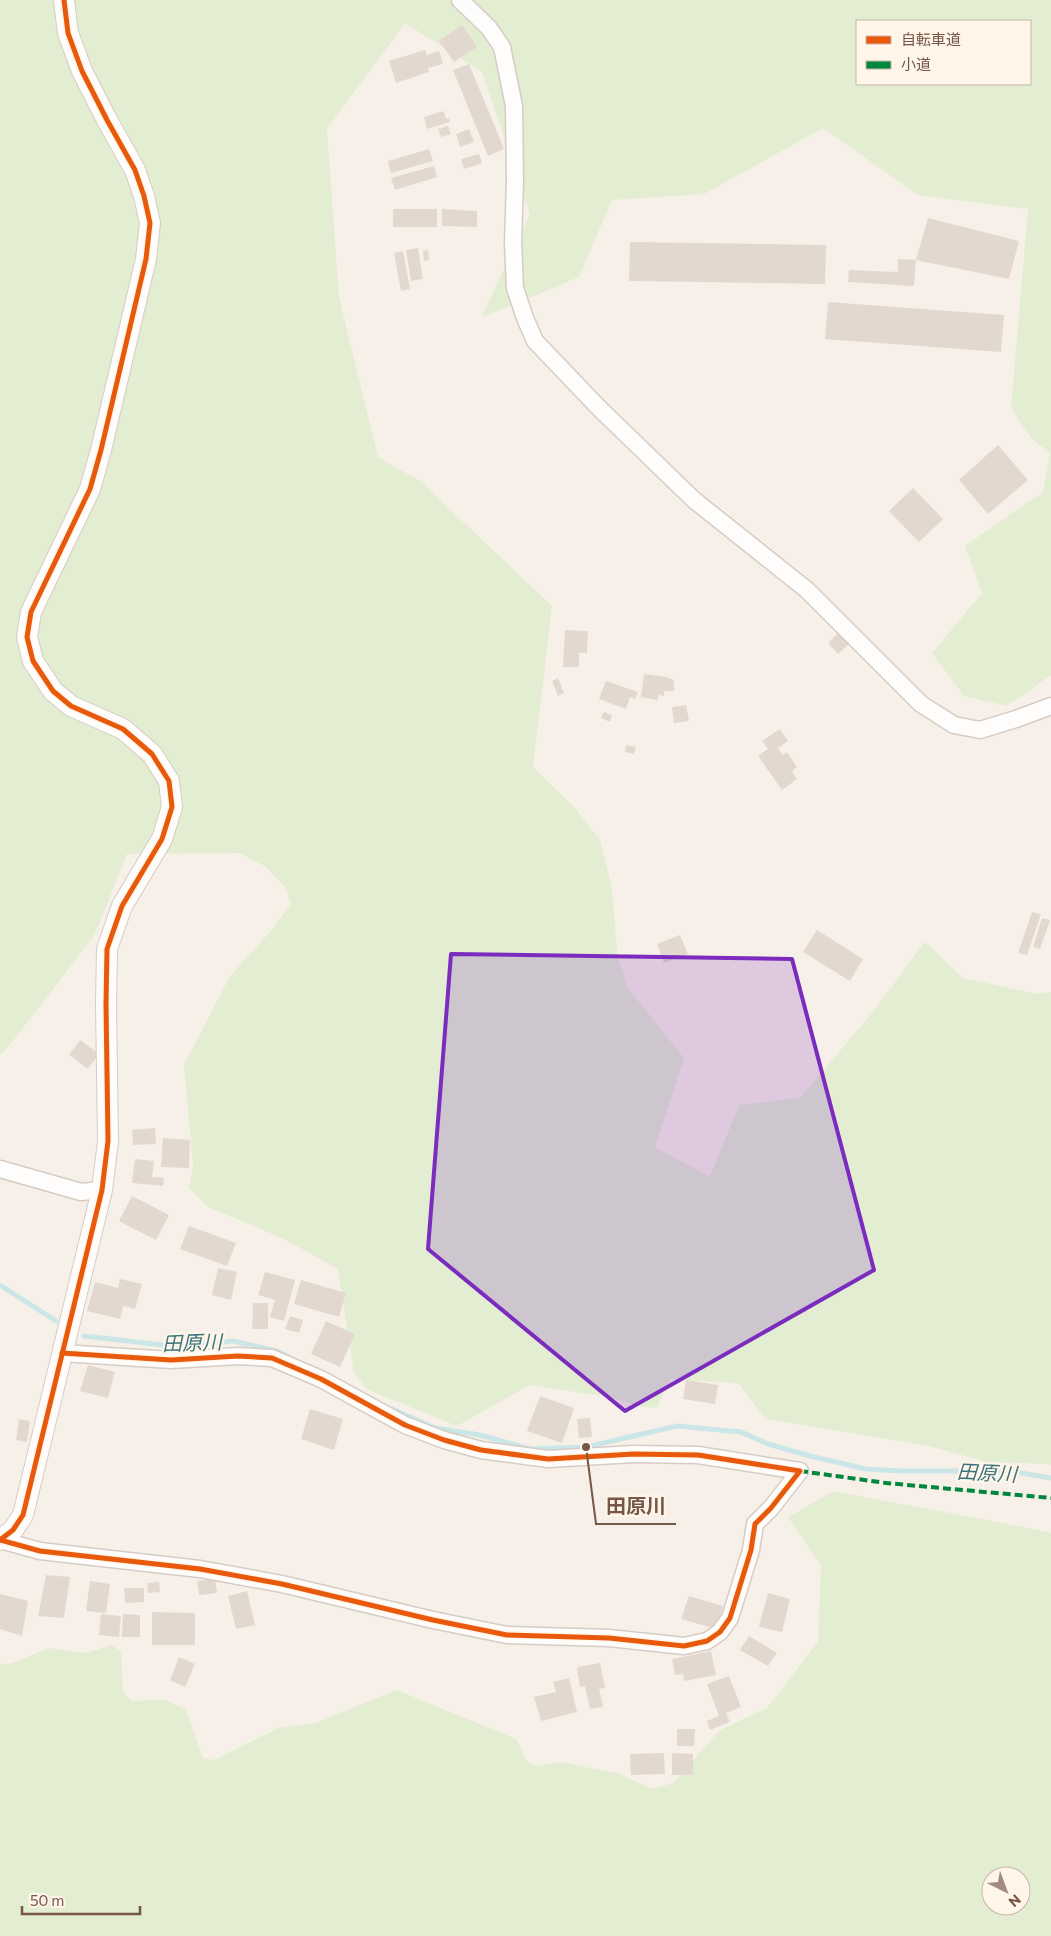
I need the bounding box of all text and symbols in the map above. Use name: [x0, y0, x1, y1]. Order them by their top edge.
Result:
legend: [856, 20, 1031, 85]
text: 自転車道: [901, 30, 961, 48]
text: 小道: [901, 55, 931, 73]
water label: 田原川: [162, 1329, 224, 1355]
water label: 田原川: [956, 1458, 1020, 1486]
callout: 田原川: [596, 1489, 676, 1524]
text: 田原川: [606, 1493, 666, 1517]
north arrow: [981, 1866, 1031, 1916]
scale bar: [22, 1884, 140, 1916]
text: 50 m: [30, 1891, 64, 1909]
text: N: [1005, 1891, 1025, 1911]

